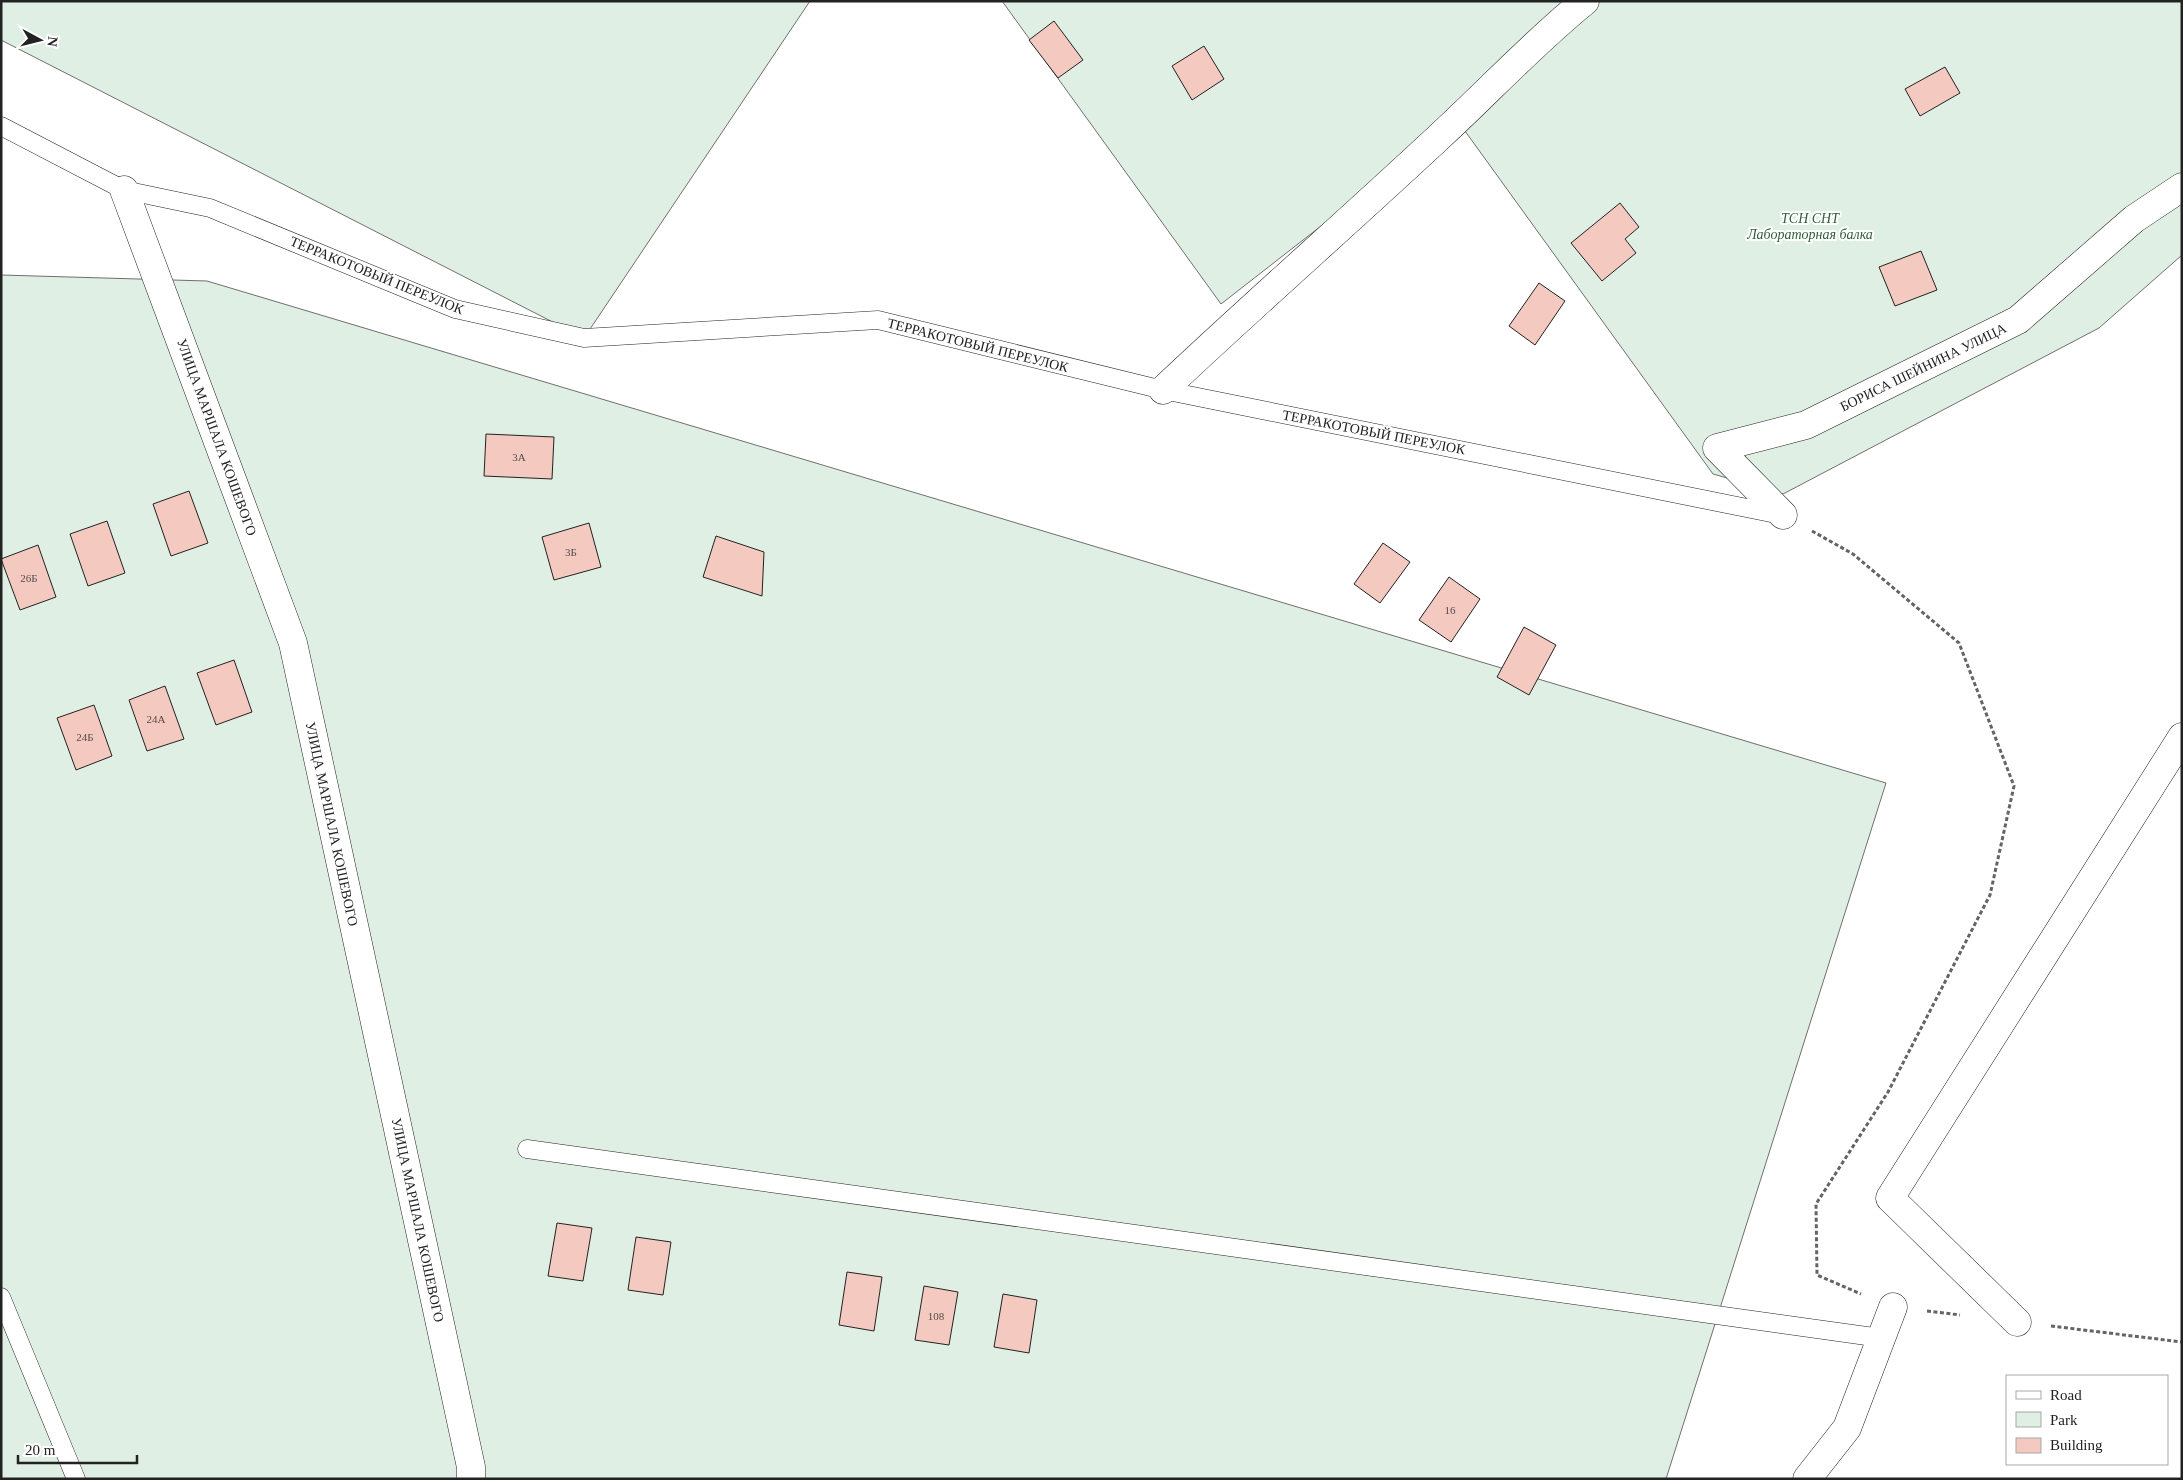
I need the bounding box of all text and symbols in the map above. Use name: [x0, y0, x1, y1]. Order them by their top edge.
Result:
north arrow: [15, 15, 65, 65]
text: N: [44, 36, 60, 47]
park label: ТСН СНТ Лабораторная балка: [1746, 211, 1873, 242]
street label: ТЕРРАКОТОВЫЙ ПЕРЕУЛОК: [288, 233, 467, 318]
street label: ТЕРРАКОТОВЫЙ ПЕРЕУЛОК: [886, 315, 1071, 375]
street label: БОРИСА ШЕЙНИНА УЛИЦА: [1837, 319, 2010, 414]
street label: УЛИЦА МАРШАЛА КОШЕВОГО: [174, 337, 259, 538]
street label: ТЕРРАКОТОВЫЙ ПЕРЕУЛОК: [1281, 406, 1467, 458]
house number: 3А: [512, 451, 526, 463]
house number: 3Б: [565, 546, 577, 558]
house number: 26Б: [20, 572, 38, 584]
house number: 16: [1445, 604, 1456, 616]
house number: 24А: [147, 713, 166, 725]
street label: УЛИЦА МАРШАЛА КОШЕВОГО: [303, 721, 361, 928]
house number: 24Б: [76, 731, 94, 743]
street label: УЛИЦА МАРШАЛА КОШЕВОГО: [389, 1117, 447, 1324]
house number: 108: [928, 1310, 945, 1322]
legend: [2006, 1375, 2168, 1465]
text: Road: [2050, 1387, 2082, 1403]
text: Park: [2050, 1412, 2078, 1428]
scale bar: [18, 1432, 136, 1464]
text: Building: [2050, 1437, 2103, 1453]
text: 20 m: [25, 1442, 56, 1458]

